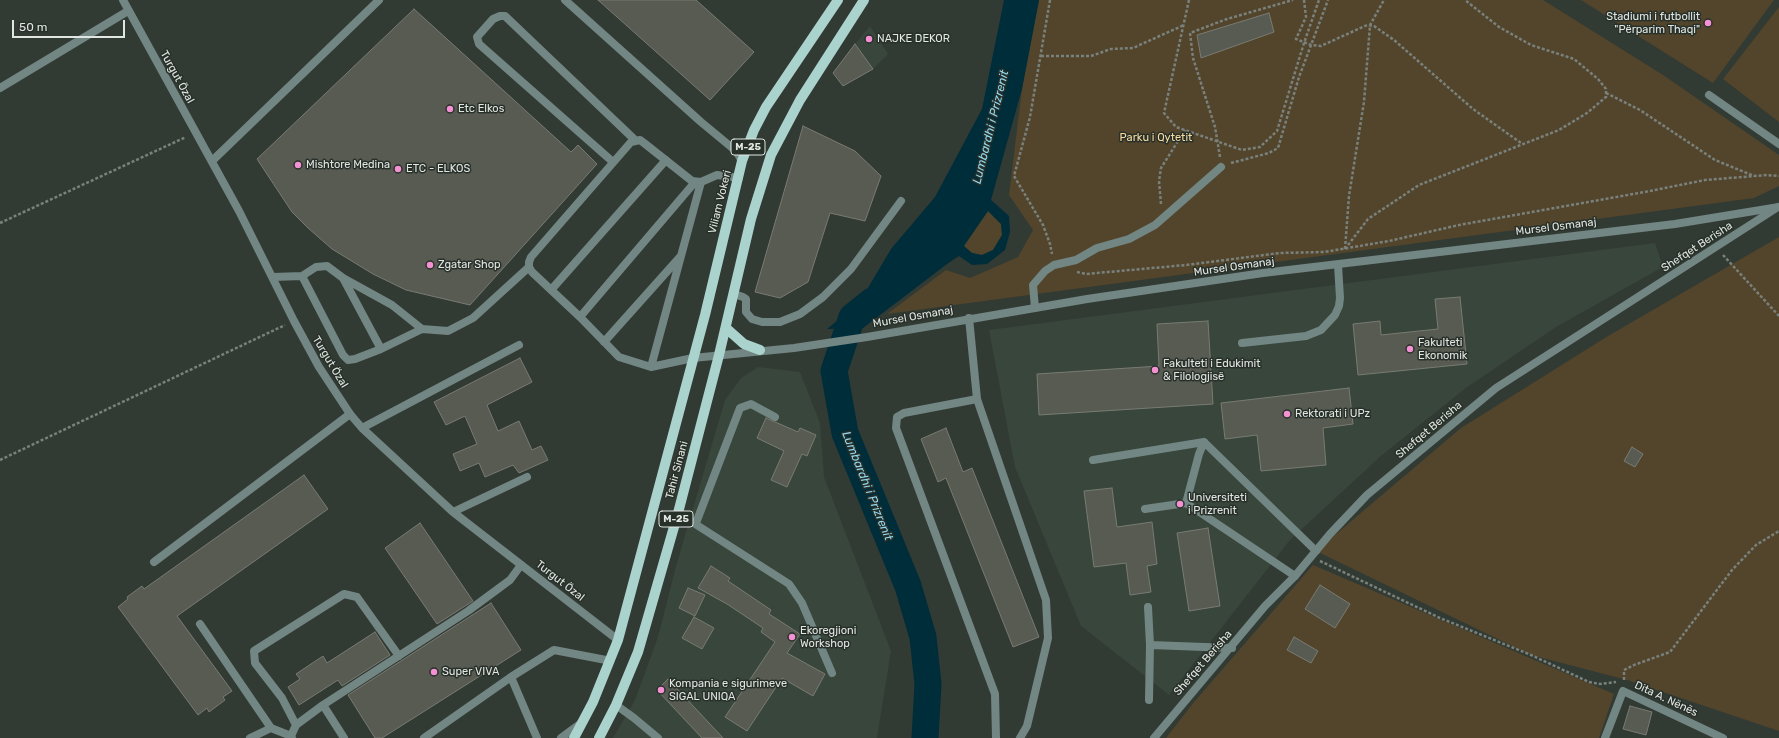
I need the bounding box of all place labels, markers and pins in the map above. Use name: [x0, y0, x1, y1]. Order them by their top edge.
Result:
place label: Stadiumi i futbollit "Përparim Thaqi": [1606, 10, 1700, 36]
marker: Stadiumi i futbollit "Përparim Thaqi": [1703, 18, 1713, 28]
place label: NAJKE DEKOR: [877, 32, 950, 46]
marker: NAJKE DEKOR: [864, 34, 874, 44]
place label: Etc Elkos: [458, 102, 504, 116]
marker: Etc Elkos: [445, 104, 455, 114]
place label: Mishtore Medina: [306, 158, 390, 172]
marker: Mishtore Medina: [293, 160, 303, 170]
place label: ETC - ELKOS: [406, 162, 470, 176]
marker: ETC - ELKOS: [393, 164, 403, 174]
place label: Zgatar Shop: [438, 258, 501, 272]
marker: Zgatar Shop: [425, 260, 435, 270]
place label: Fakulteti Ekonomik: [1418, 336, 1467, 362]
marker: Fakulteti Ekonomik: [1405, 344, 1415, 354]
place label: Fakulteti i Edukimit & Filologjisë: [1163, 357, 1260, 383]
marker: Fakulteti i Edukimit & Filologjisë: [1150, 365, 1160, 375]
place label: Rektorati i UPz: [1295, 407, 1370, 421]
marker: Rektorati i UPz: [1282, 409, 1292, 419]
place label: Universiteti i Prizrenit: [1188, 491, 1247, 517]
marker: Universiteti i Prizrenit: [1175, 499, 1185, 509]
place label: Ekoregjioni Workshop: [800, 624, 856, 650]
marker: Ekoregjioni Workshop: [787, 632, 797, 642]
place label: Super VIVA: [442, 665, 499, 679]
marker: Super VIVA: [429, 667, 439, 677]
place label: Kompania e sigurimeve SIGAL UNIQA: [669, 677, 787, 703]
marker: Kompania e sigurimeve SIGAL UNIQA: [656, 685, 666, 695]

